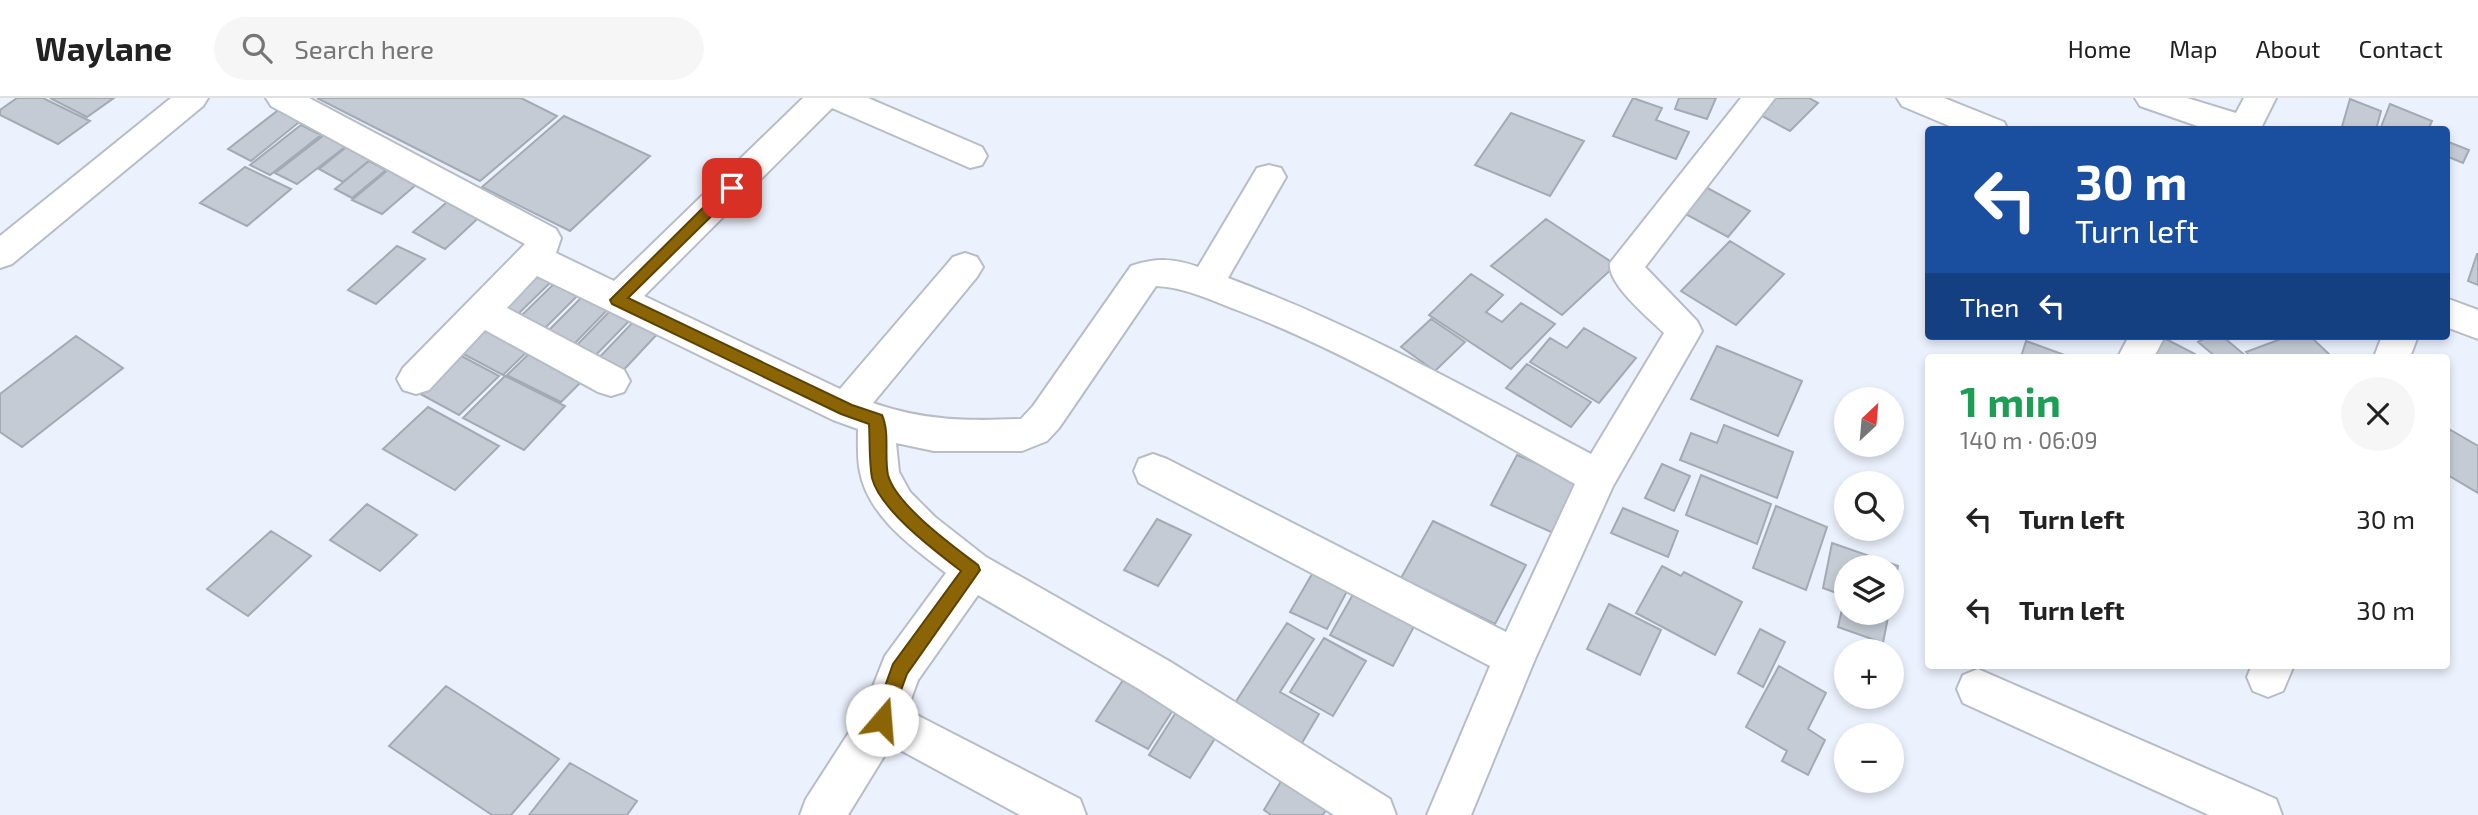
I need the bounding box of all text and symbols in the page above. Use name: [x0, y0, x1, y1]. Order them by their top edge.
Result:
search box: [214, 17, 704, 80]
text: Waylane: [35, 28, 172, 68]
icon: search: [238, 29, 276, 67]
text: Search here: [294, 33, 434, 64]
text: Home: [2068, 34, 2131, 63]
text: Map: [2169, 34, 2217, 63]
text: About: [2255, 34, 2321, 63]
text: Contact: [2359, 34, 2443, 63]
text: 30 m: [2075, 151, 2187, 210]
icon: left: [1960, 154, 2051, 245]
pin: [702, 158, 762, 218]
icon: arrive: [713, 169, 751, 207]
text: Turn left: [2075, 211, 2199, 249]
icon: left: [2033, 287, 2071, 325]
text: Then: [1960, 291, 2019, 322]
text: 1 min: [1960, 375, 2061, 425]
button: close: [2341, 377, 2415, 451]
north arrow: [1834, 387, 1904, 457]
map controls: [1834, 387, 1904, 793]
text: 140 m · 06:09: [1960, 426, 2098, 454]
button: search: [1834, 471, 1904, 541]
icon: left: [1960, 500, 1998, 538]
text: Turn left: [2019, 503, 2125, 534]
text: 30 m: [2356, 503, 2415, 534]
button: layers: [1834, 555, 1904, 625]
icon: left: [1960, 591, 1998, 629]
text: Turn left: [2019, 594, 2125, 625]
text: 30 m: [2356, 594, 2415, 625]
button: +: [1834, 639, 1904, 709]
position arrow: [845, 683, 919, 757]
button: −: [1834, 723, 1904, 793]

